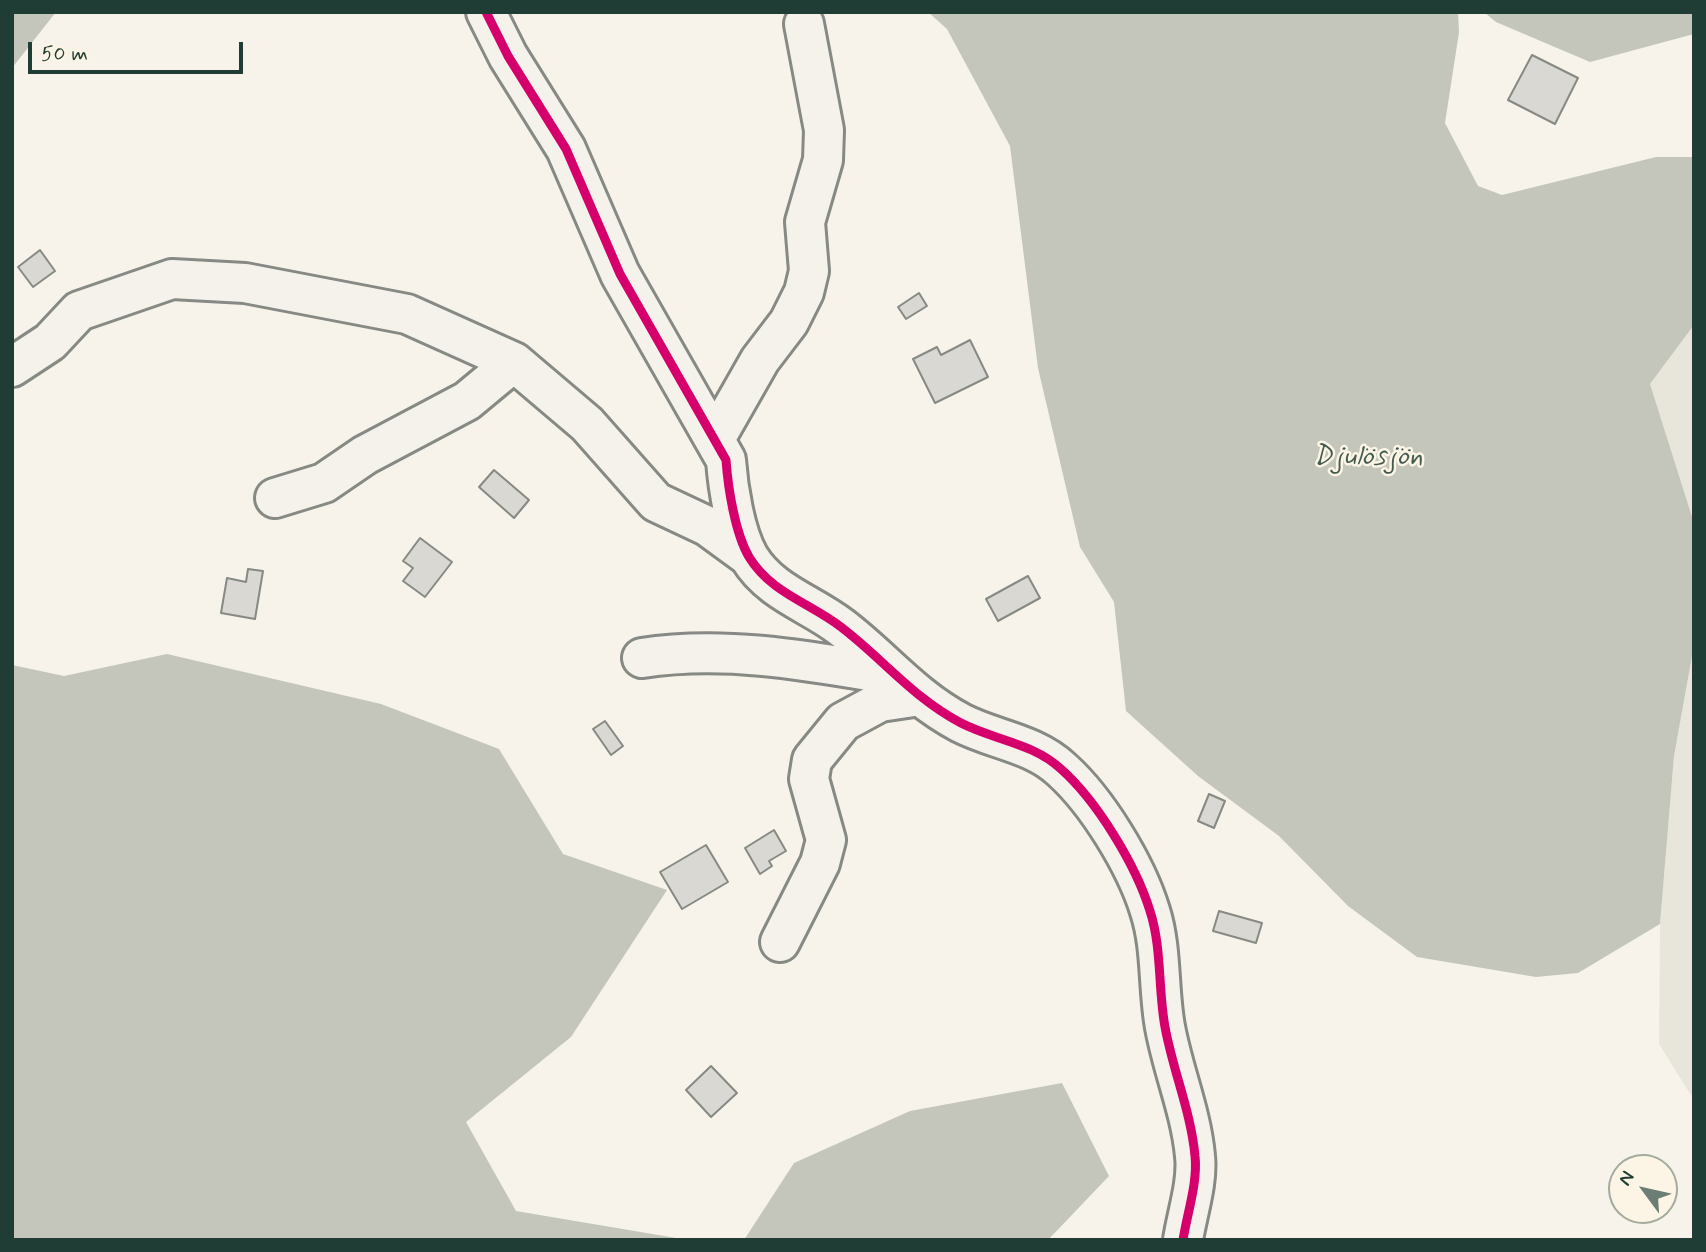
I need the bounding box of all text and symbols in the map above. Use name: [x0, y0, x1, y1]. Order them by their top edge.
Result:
scale bar: [32, 28, 247, 72]
text: 50 m: [41, 40, 88, 68]
water label: Djulösjön: [1313, 441, 1423, 475]
north arrow: [1608, 1154, 1678, 1224]
text: N: [1613, 1166, 1641, 1190]

